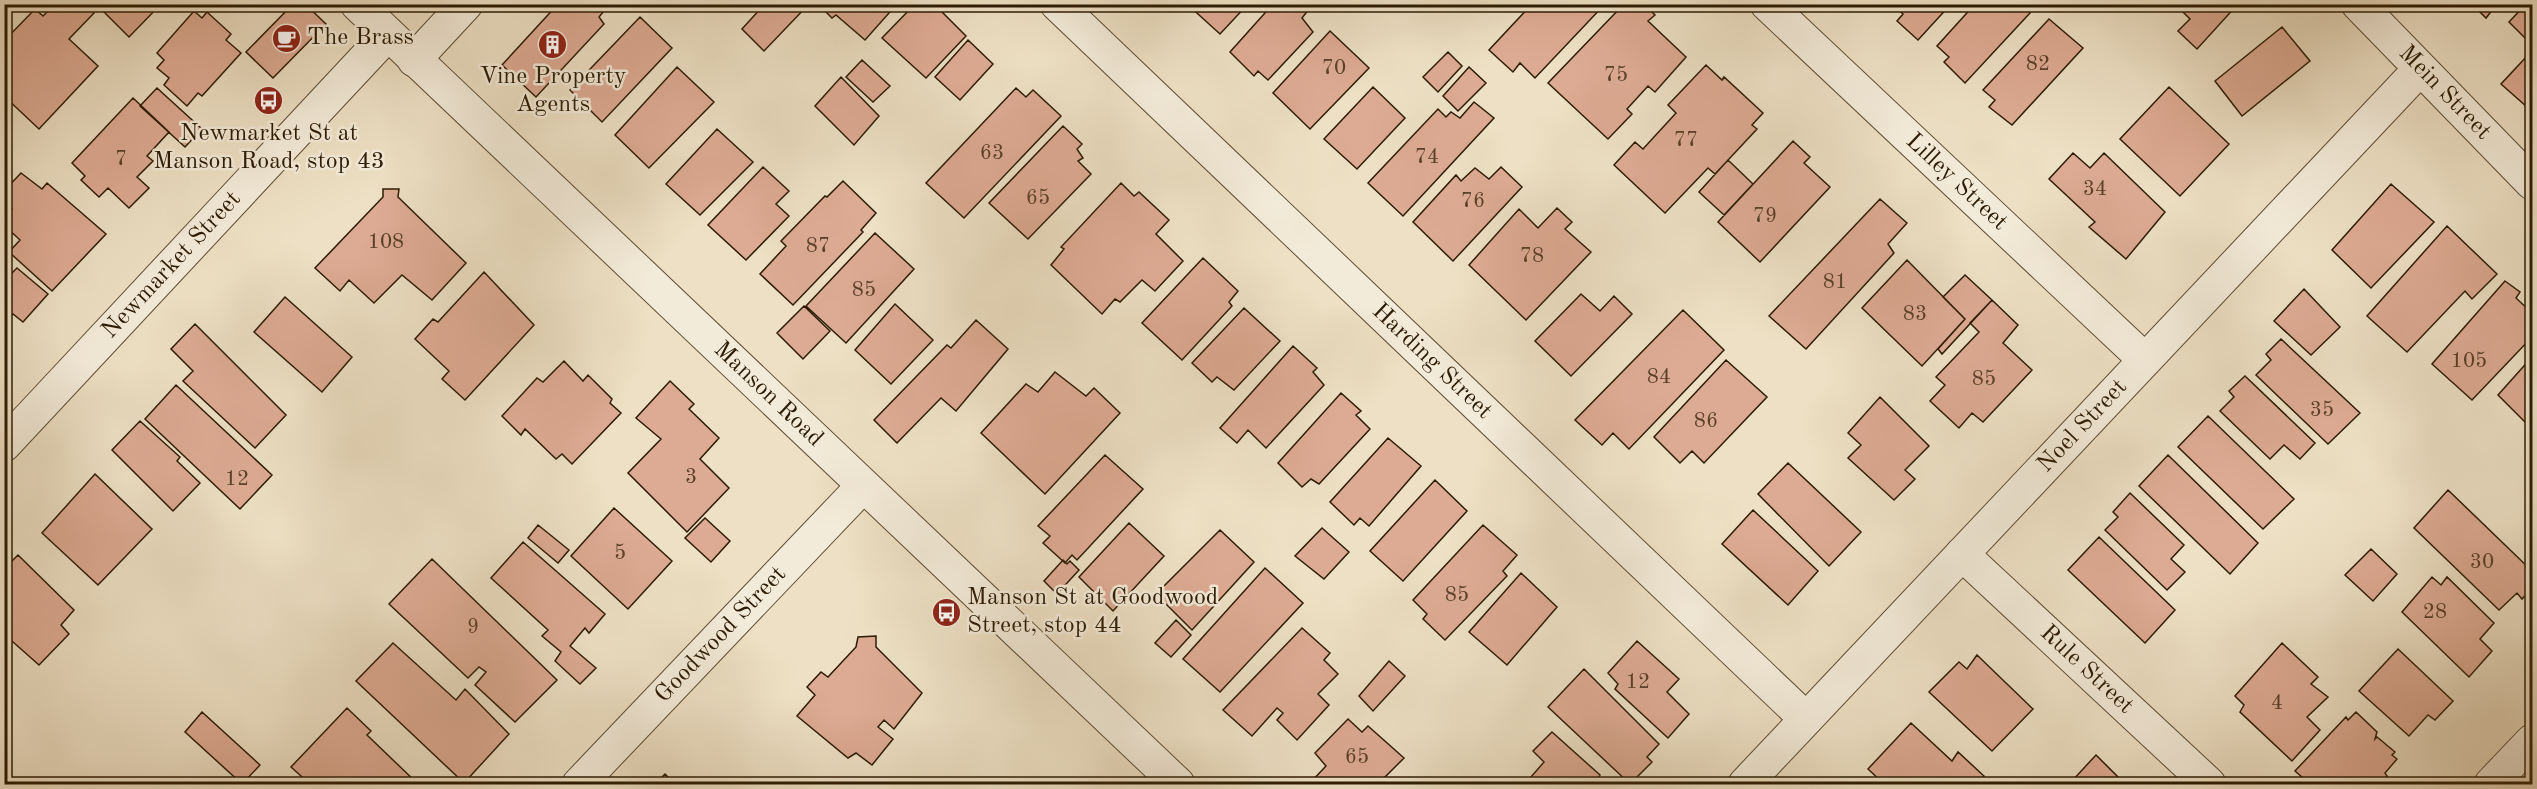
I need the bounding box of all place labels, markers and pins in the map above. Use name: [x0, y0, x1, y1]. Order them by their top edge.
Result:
cafe icon: The Brass: [270, 22, 302, 54]
place label: The Brass: [307, 26, 414, 50]
building icon: Vine Property Agents: [537, 28, 569, 60]
place label: Vine Property Agents: [479, 65, 627, 117]
bus stop icon: Newmarket St at Manson Road, stop 43: [253, 85, 285, 117]
place label: Newmarket St at Manson Road, stop 43: [153, 122, 385, 174]
place label: Manson St at Goodwood Street, stop 44: [967, 586, 1218, 638]
bus stop icon: Manson St at Goodwood Street, stop 44: [930, 596, 962, 628]

